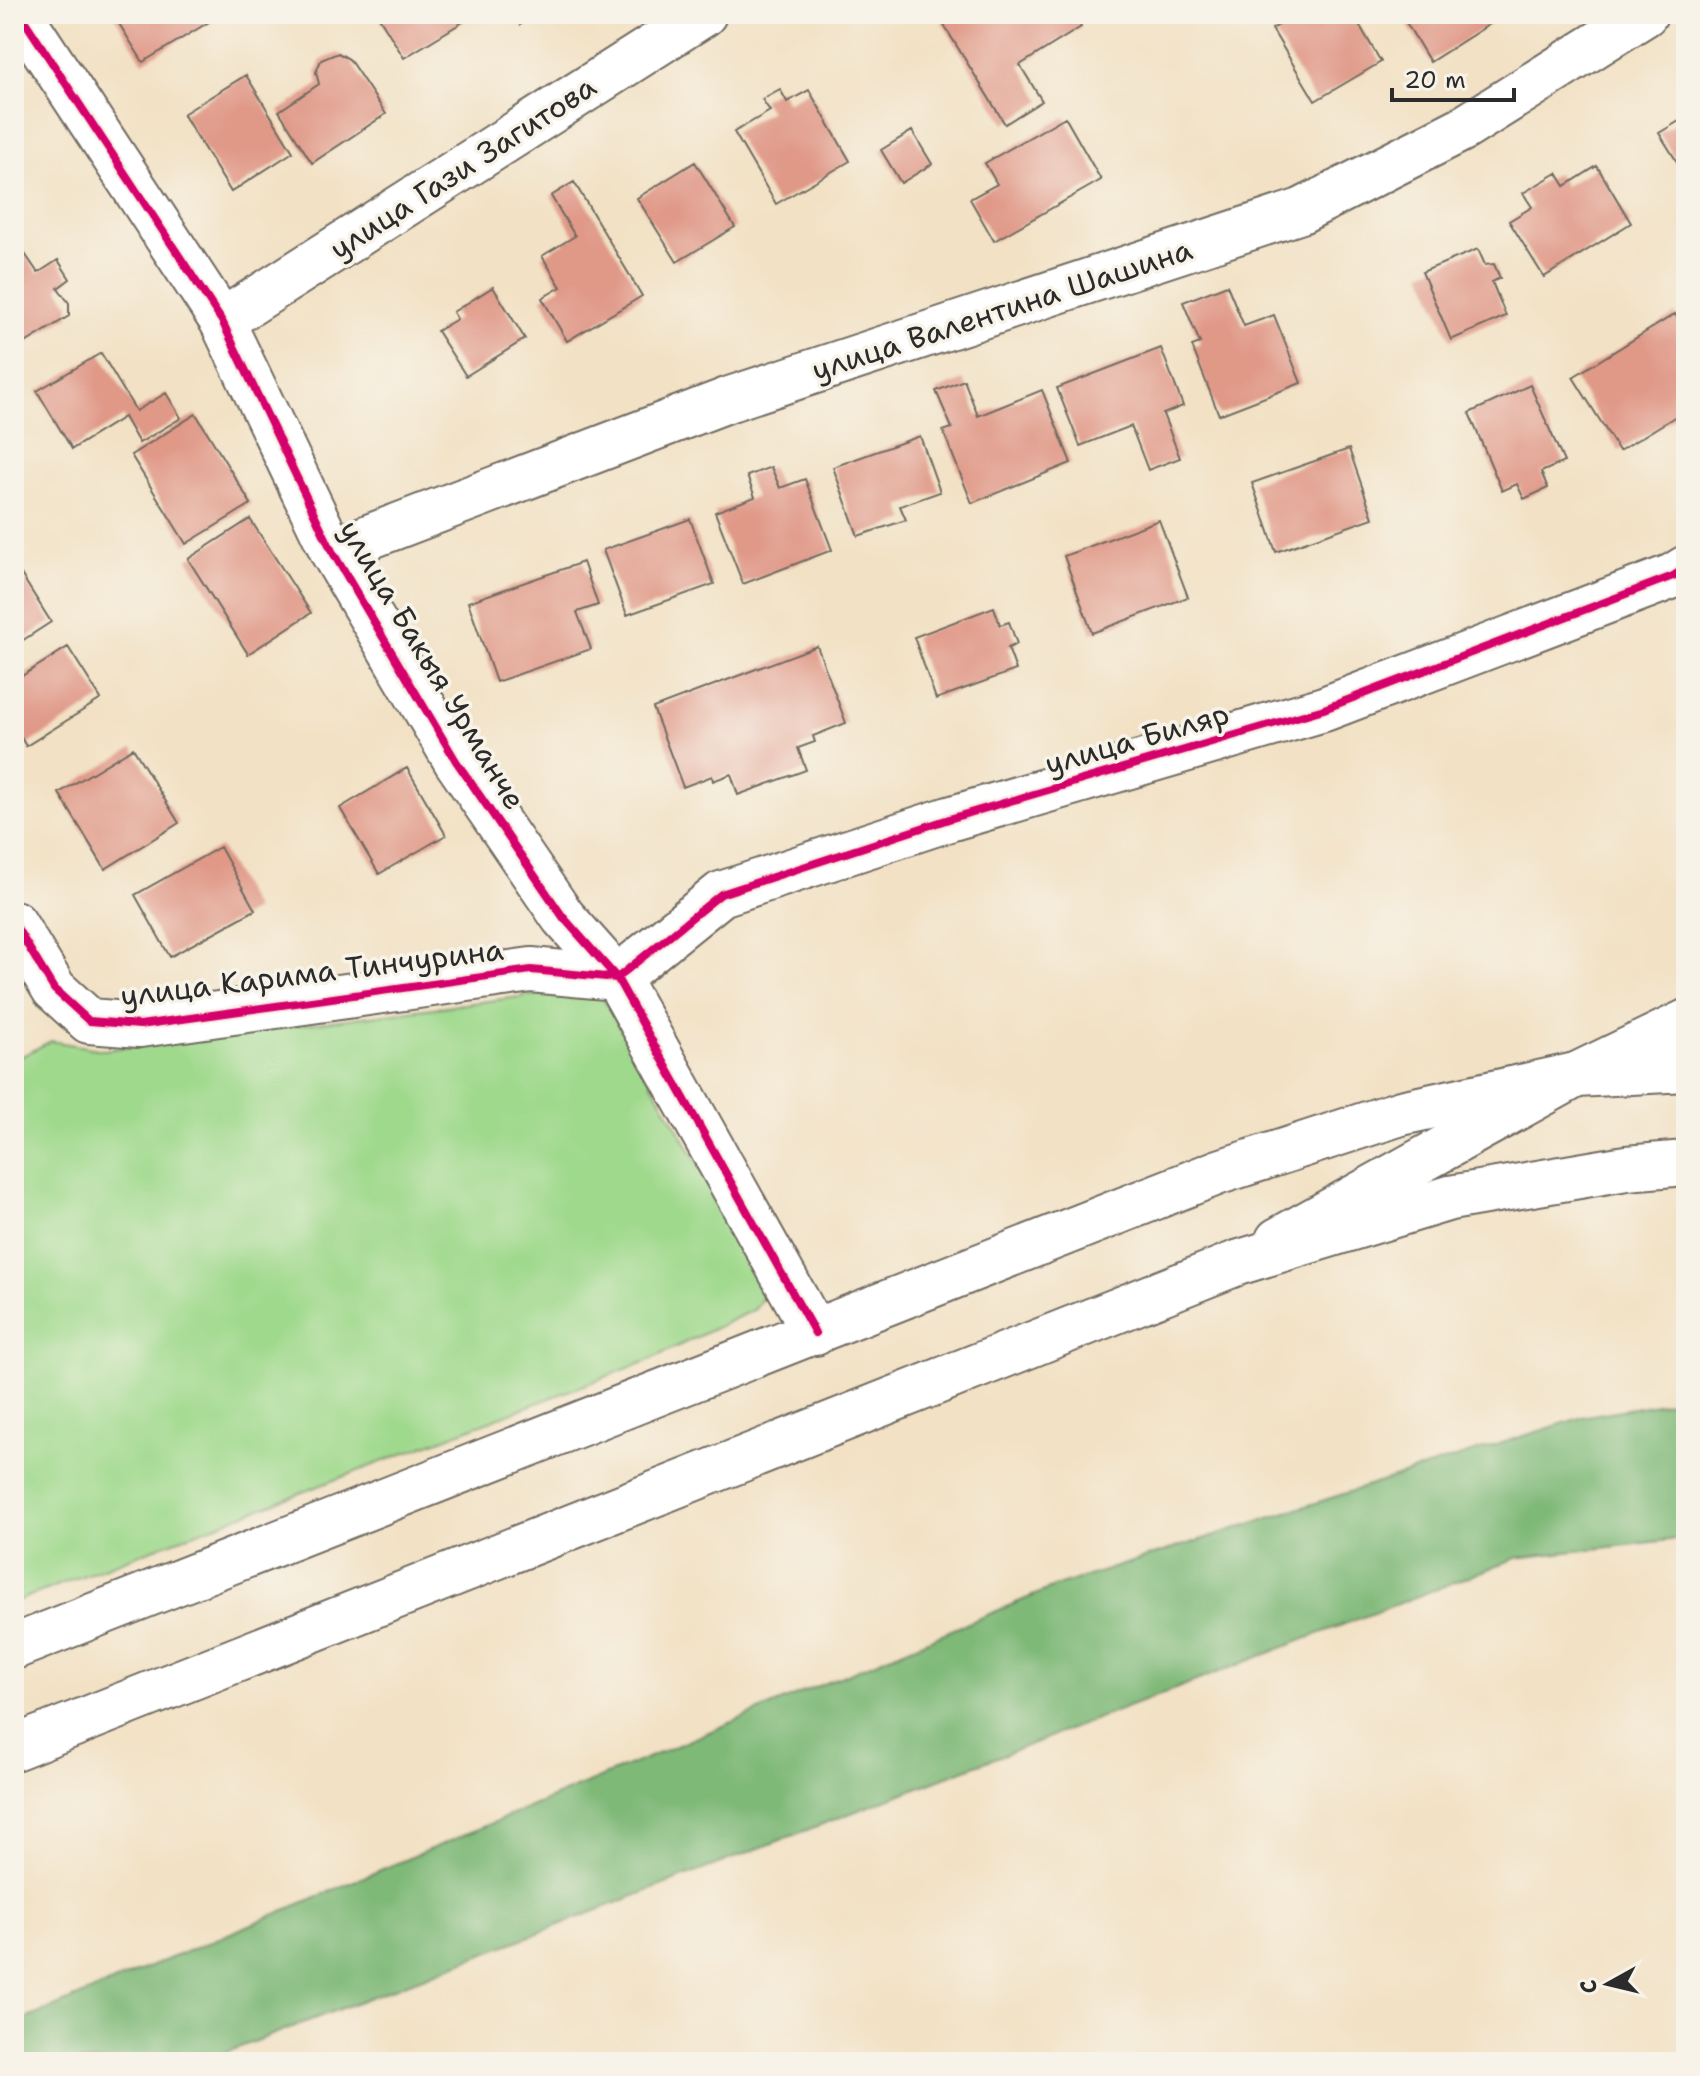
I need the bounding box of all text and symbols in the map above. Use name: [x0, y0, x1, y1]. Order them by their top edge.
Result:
scale bar: [1392, 52, 1514, 102]
text: 20 m: [1404, 64, 1466, 96]
street label: улица Гази Загитова: [322, 66, 604, 269]
street label: улица Валентина Шашина: [806, 228, 1198, 390]
street label: улица Бакыя Урманче: [330, 512, 535, 817]
street label: улица Биляр: [1040, 693, 1234, 784]
street label: улица Карима Тинчурина: [118, 929, 506, 1016]
north arrow: [1568, 1944, 1648, 2024]
text: С: [1573, 1978, 1604, 1995]

